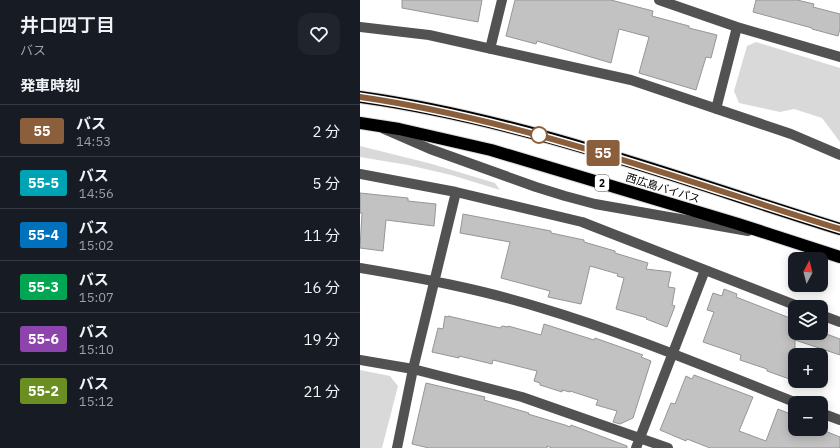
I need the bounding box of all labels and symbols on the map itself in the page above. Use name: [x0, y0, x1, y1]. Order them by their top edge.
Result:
unlabelled marker: [530, 126, 548, 144]
line badge: 55: [585, 140, 621, 166]
street label: 西広島バイパス: [624, 170, 702, 206]
road number: 2: [595, 175, 609, 191]
north arrow: [788, 252, 828, 292]

